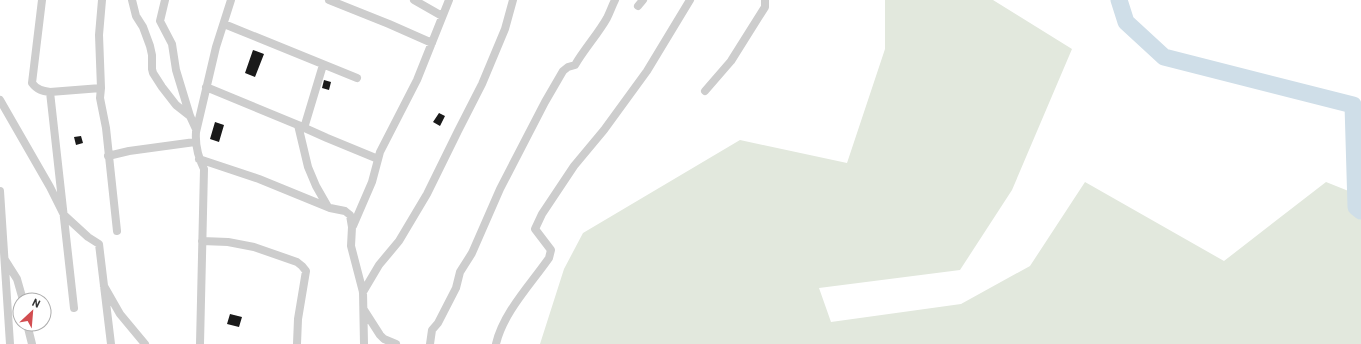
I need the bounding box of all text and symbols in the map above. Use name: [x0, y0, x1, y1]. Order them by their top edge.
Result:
north arrow: [12, 292, 52, 332]
text: N: [30, 295, 43, 310]

